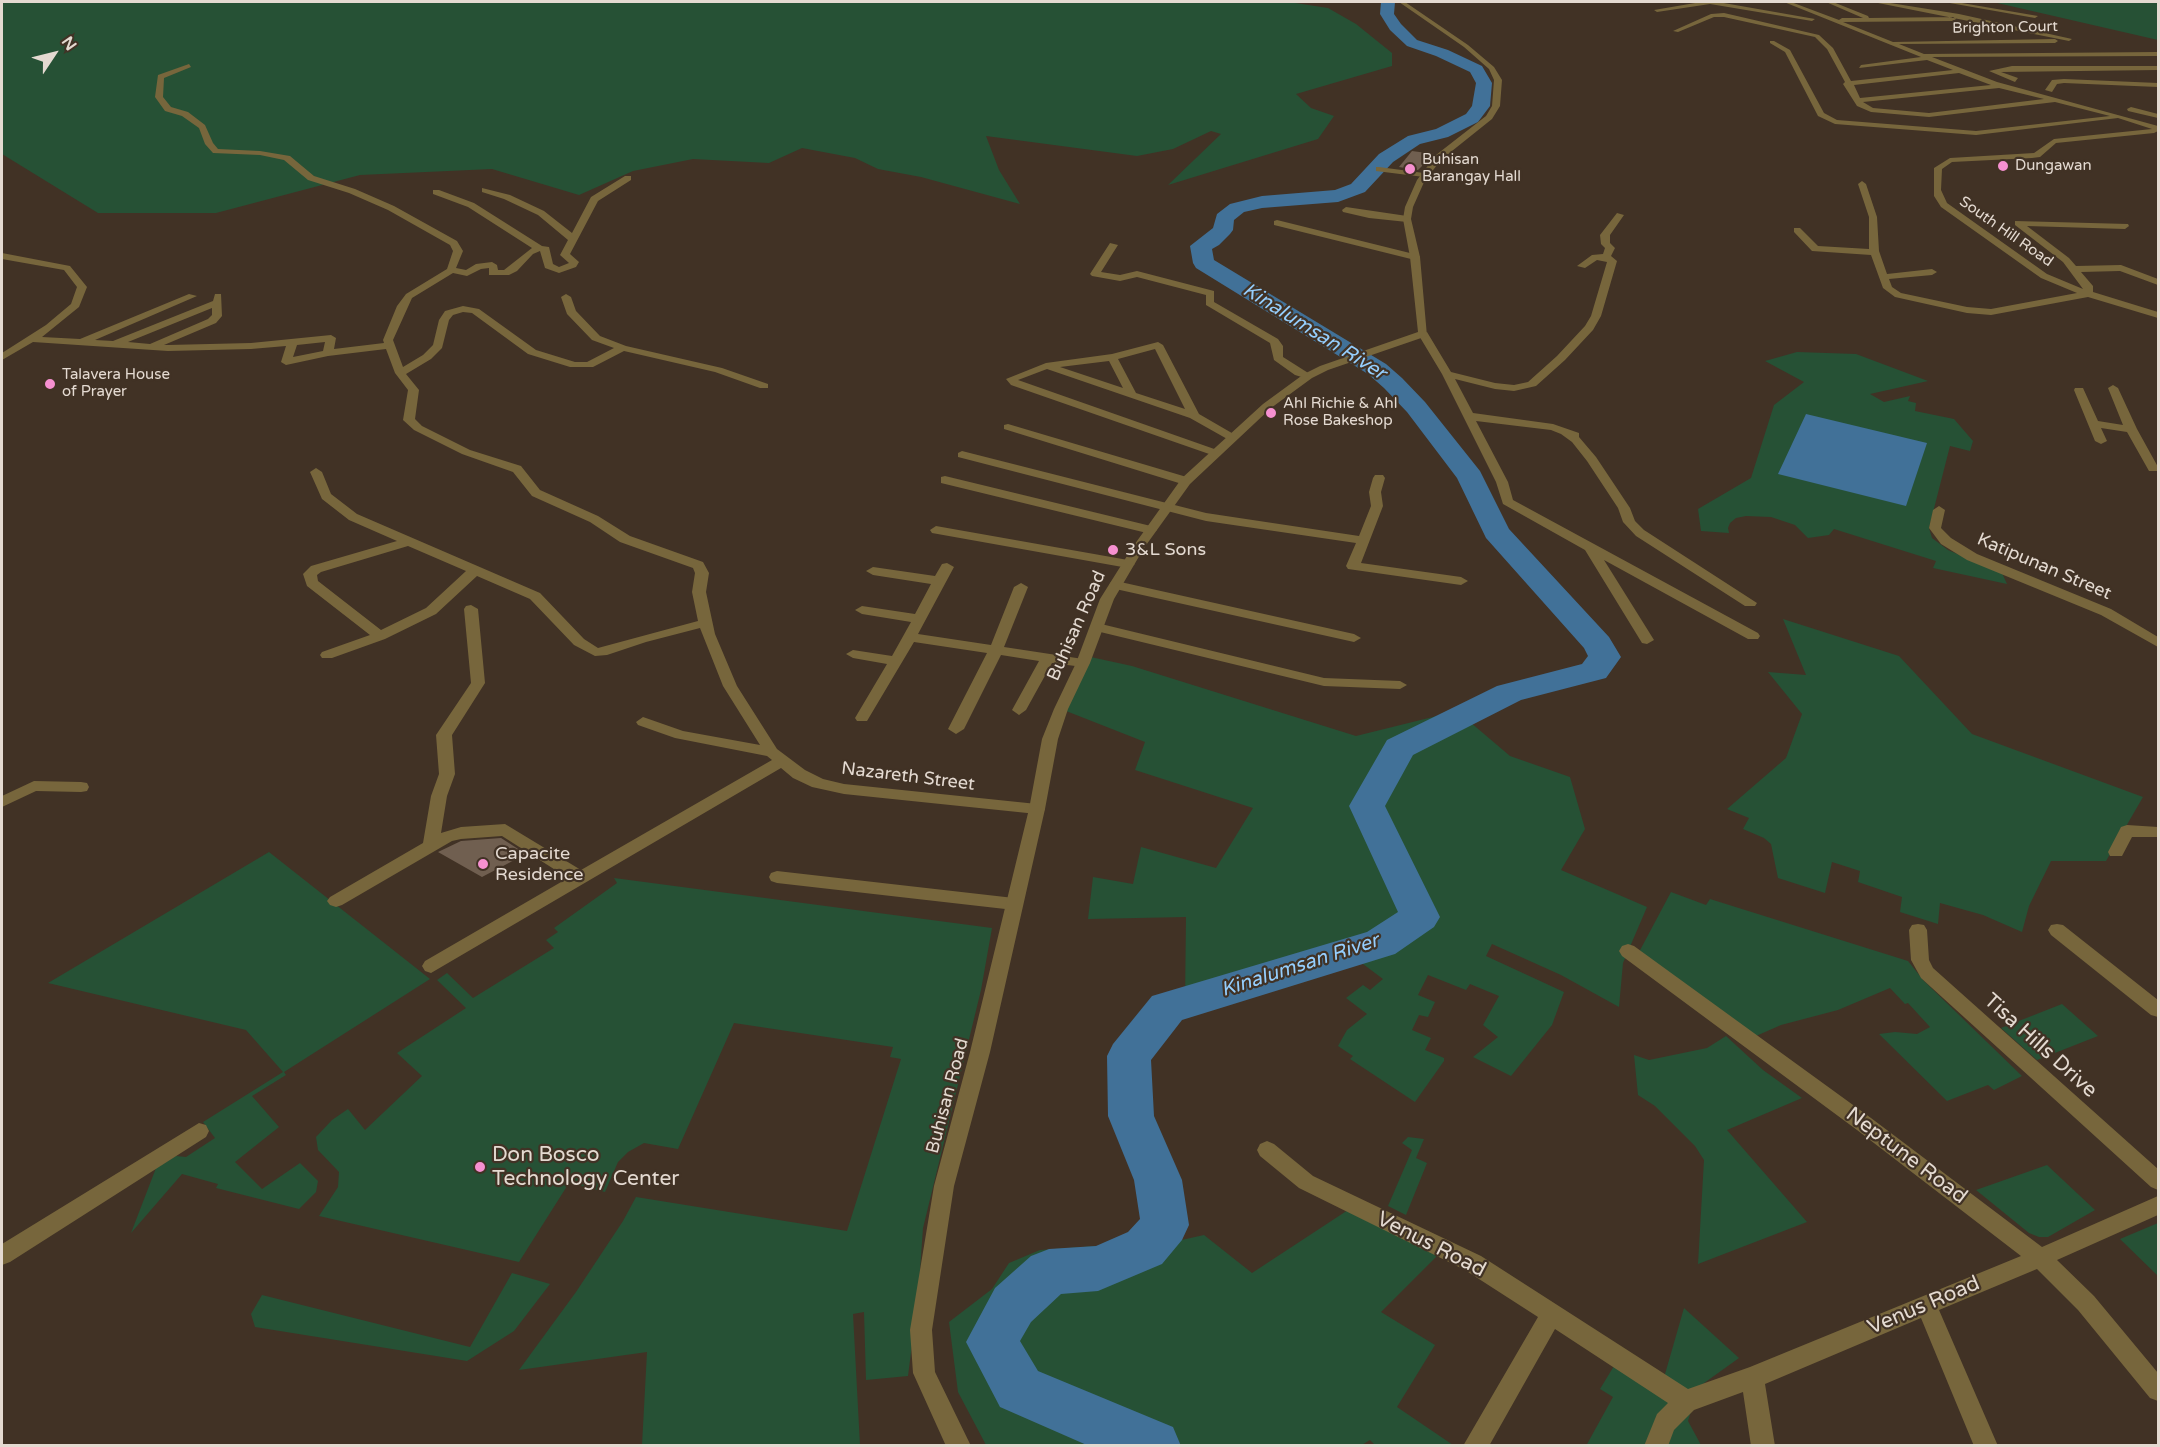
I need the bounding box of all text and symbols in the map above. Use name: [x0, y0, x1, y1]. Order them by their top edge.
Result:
street label: Brighton Court: [1952, 18, 2058, 38]
north arrow: [24, 24, 84, 84]
text: N: [57, 33, 81, 55]
place label: Buhisan Barangay Hall: [1422, 151, 1521, 186]
place label: Dungawan: [2015, 157, 2092, 175]
marker: Dungawan: [1996, 159, 2010, 173]
marker: Buhisan Barangay Hall: [1403, 162, 1417, 176]
street label: South Hill Road: [1956, 193, 2056, 271]
water label: Kinalumsan River: [1238, 278, 1390, 386]
place label: Talavera House of Prayer: [62, 366, 170, 401]
marker: Talavera House of Prayer: [43, 377, 57, 391]
place label: Ahl Richie & Ahl Rose Bakeshop: [1283, 395, 1397, 430]
marker: Ahl Richie & Ahl Rose Bakeshop: [1264, 406, 1278, 420]
street label: Katipunan Street: [1974, 529, 2114, 605]
place label: 3&L Sons: [1125, 539, 1206, 561]
marker: 3&L Sons: [1106, 543, 1120, 557]
street label: Buhisan Road: [1043, 568, 1111, 684]
street label: Nazareth Street: [840, 758, 976, 796]
place label: Capacite Residence: [495, 843, 583, 886]
marker: Capacite Residence: [476, 857, 490, 871]
water label: Kinalumsan River: [1218, 929, 1382, 1003]
street label: Tisa Hills Drive: [1978, 989, 2102, 1103]
street label: Buhisan Road: [922, 1036, 974, 1156]
street label: Neptune Road: [1840, 1102, 1972, 1210]
place label: Don Bosco Technology Center: [492, 1142, 679, 1192]
marker: Don Bosco Technology Center: [473, 1160, 487, 1174]
street label: Venus Road: [1372, 1207, 1490, 1283]
street label: Venus Road: [1864, 1271, 1984, 1341]

